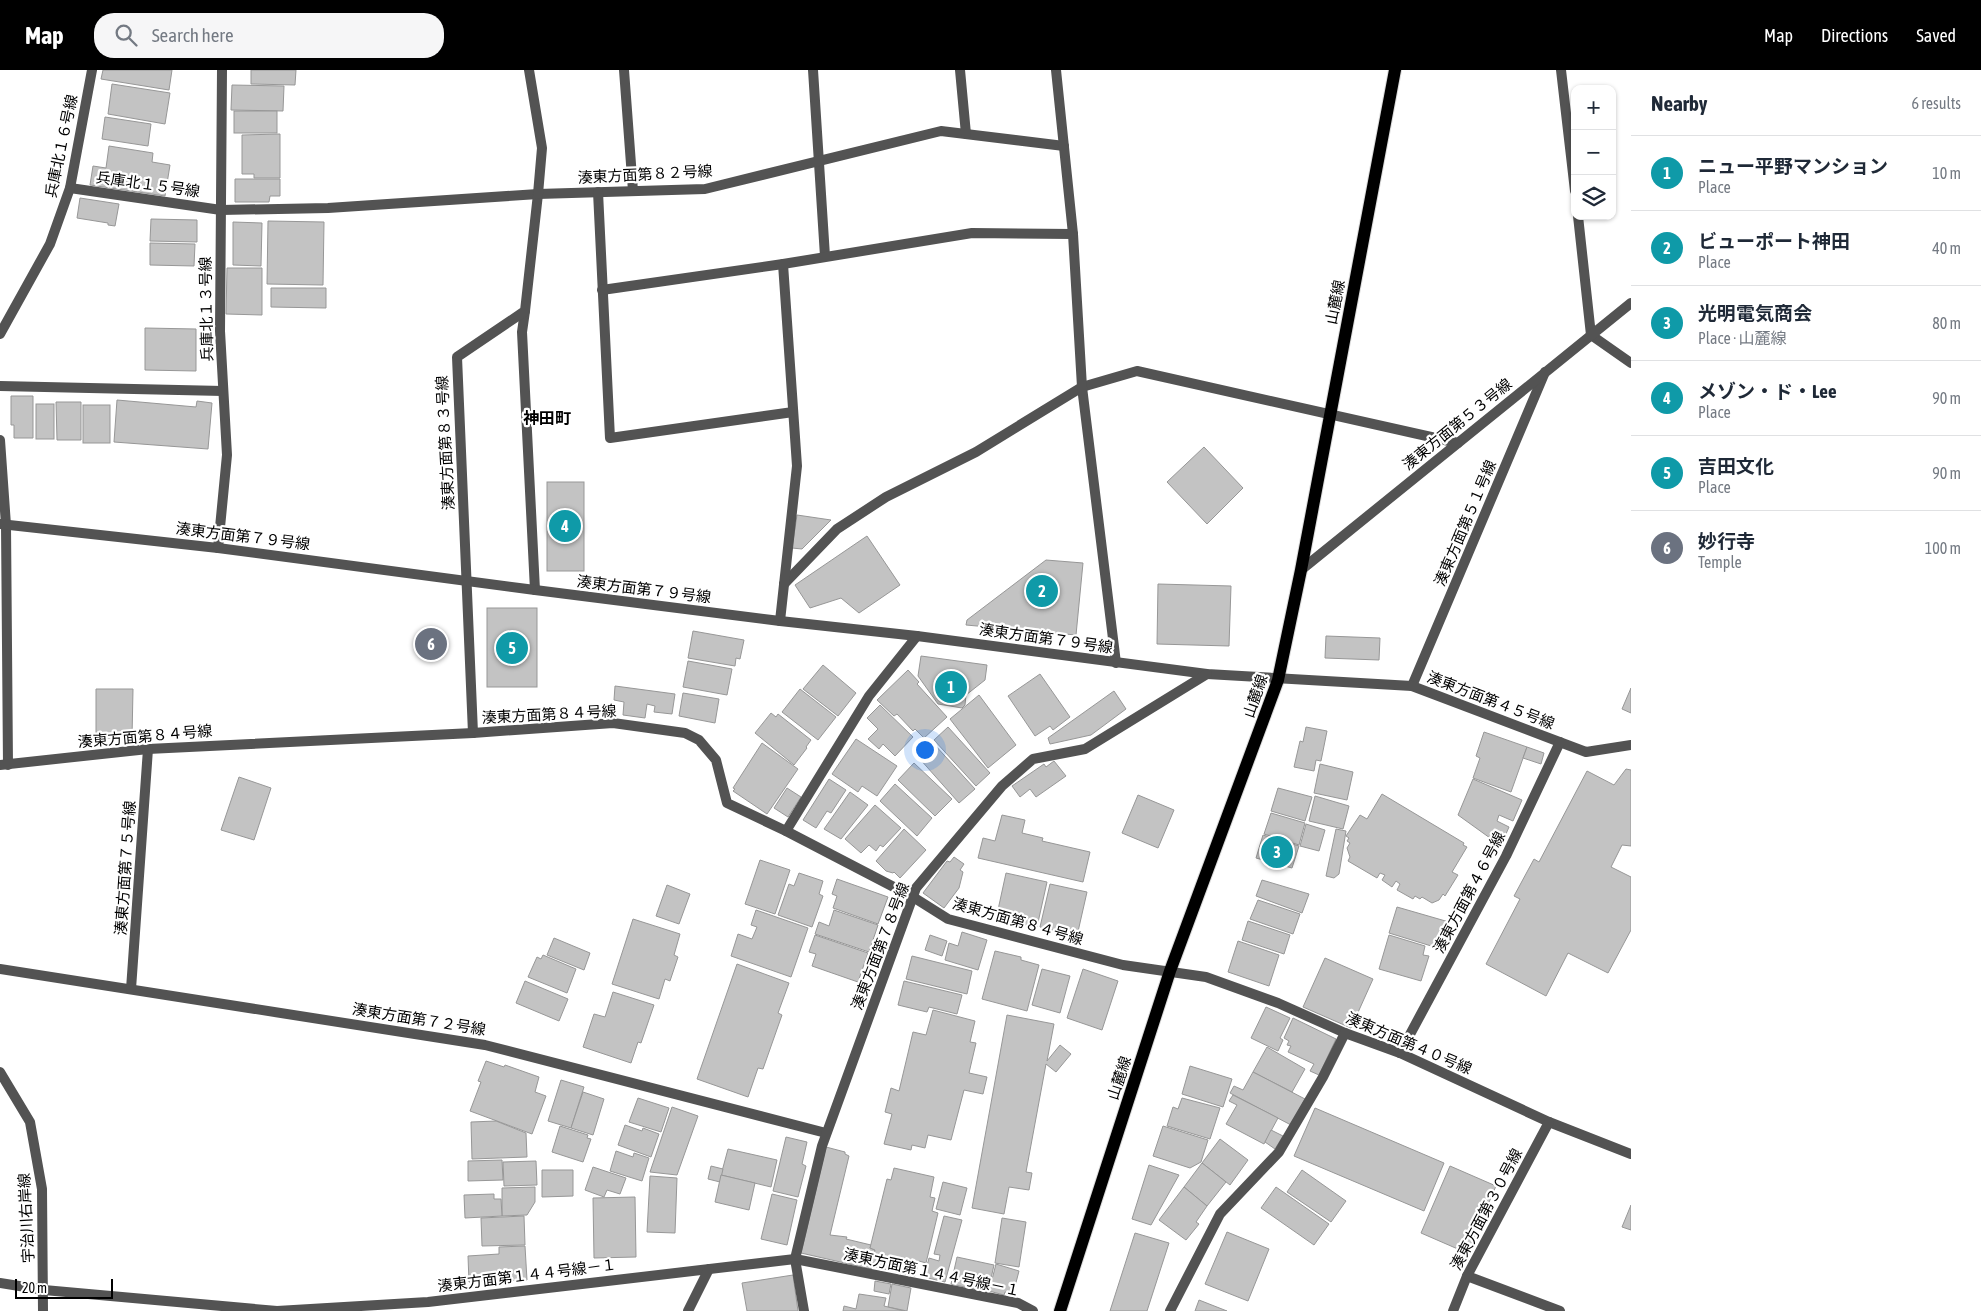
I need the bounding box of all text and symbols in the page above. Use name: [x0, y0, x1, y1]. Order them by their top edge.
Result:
search box: [94, 13, 444, 58]
icon: search: [112, 21, 140, 49]
text: Map: [25, 22, 64, 49]
text: Search here: [152, 24, 234, 46]
text: Map: [1764, 25, 1793, 46]
text: Directions: [1821, 25, 1888, 46]
text: Saved: [1916, 25, 1956, 46]
map controls: [1571, 85, 1616, 220]
button: +: [1571, 85, 1616, 130]
text: Nearby: [1651, 91, 1707, 115]
street label: 兵庫北１６号線: [42, 93, 80, 199]
text: 6 results: [1911, 94, 1961, 112]
button: −: [1571, 130, 1616, 175]
text: ニュー平野マンション: [1698, 155, 1888, 177]
street label: 湊東方面第８２号線: [577, 162, 713, 186]
text: 1: [1663, 164, 1671, 182]
text: 10 m: [1932, 164, 1961, 182]
street label: 兵庫北１５号線: [95, 168, 201, 200]
button: layers: [1571, 175, 1616, 220]
text: Place: [1698, 178, 1731, 196]
text: ビューポート神田: [1698, 230, 1850, 252]
text: 2: [1663, 239, 1671, 257]
text: 40 m: [1932, 239, 1961, 257]
text: Place: [1698, 253, 1731, 271]
street label: 兵庫北１３号線: [197, 256, 215, 362]
street label: 山麓線: [1322, 278, 1348, 326]
text: 光明電気商会: [1698, 302, 1812, 324]
text: 3: [1663, 314, 1671, 332]
text: 80 m: [1932, 314, 1961, 332]
text: Place · 山麓線: [1698, 329, 1787, 347]
street label: 湊東方面第８３号線: [433, 375, 457, 511]
street label: 湊東方面第５３号線: [1399, 375, 1515, 473]
text: メゾン・ド・Lee: [1698, 380, 1837, 402]
text: 4: [1663, 389, 1671, 407]
text: 90 m: [1932, 389, 1961, 407]
text: Place: [1698, 403, 1731, 421]
district label: 神田町: [523, 409, 571, 427]
text: 吉田文化: [1698, 455, 1774, 477]
street label: 湊東方面第５１号線: [1431, 458, 1499, 588]
text: 5: [1663, 464, 1671, 482]
text: 90 m: [1932, 464, 1961, 482]
text: Place: [1698, 478, 1731, 496]
pin: 4: [549, 507, 581, 545]
street label: 湊東方面第７９号線: [175, 519, 311, 553]
text: 妙行寺: [1698, 530, 1755, 552]
text: 6: [1663, 539, 1671, 557]
text: 100 m: [1925, 539, 1961, 557]
text: Temple: [1698, 553, 1742, 571]
street label: 湊東方面第７９号線: [576, 572, 712, 606]
pin: 2: [1026, 572, 1058, 610]
street label: 湊東方面第７９号線: [978, 620, 1114, 656]
pin: 6: [415, 625, 447, 663]
pin: 5: [496, 629, 528, 667]
pin: 1: [935, 668, 967, 706]
street label: 湊東方面第４５号線: [1425, 668, 1557, 732]
street label: 山麓線: [1240, 672, 1270, 720]
street label: 湊東方面第８４号線: [481, 702, 617, 726]
street label: 湊東方面第８４号線: [77, 722, 213, 750]
your location: [912, 737, 938, 763]
street label: 湊東方面第７５号線: [112, 800, 138, 936]
street label: 湊東方面第４６号線: [1430, 828, 1508, 956]
pin: 3: [1261, 833, 1293, 871]
street label: 湊東方面第７８号線: [848, 880, 912, 1012]
street label: 湊東方面第８４号線: [951, 894, 1085, 948]
street label: 湊東方面第７２号線: [351, 1000, 487, 1038]
street label: 湊東方面第４０号線: [1344, 1009, 1474, 1077]
street label: 山麓線: [1104, 1054, 1134, 1102]
street label: 湊東方面第３０号線: [1447, 1145, 1525, 1273]
street label: 宇治川右岸線: [15, 1173, 37, 1263]
street label: 湊東方面第１４４号線－１: [842, 1245, 1022, 1299]
street label: 湊東方面第１４４号線－１: [437, 1256, 617, 1294]
scale bar: [15, 1276, 112, 1299]
text: 20 m: [22, 1280, 47, 1296]

